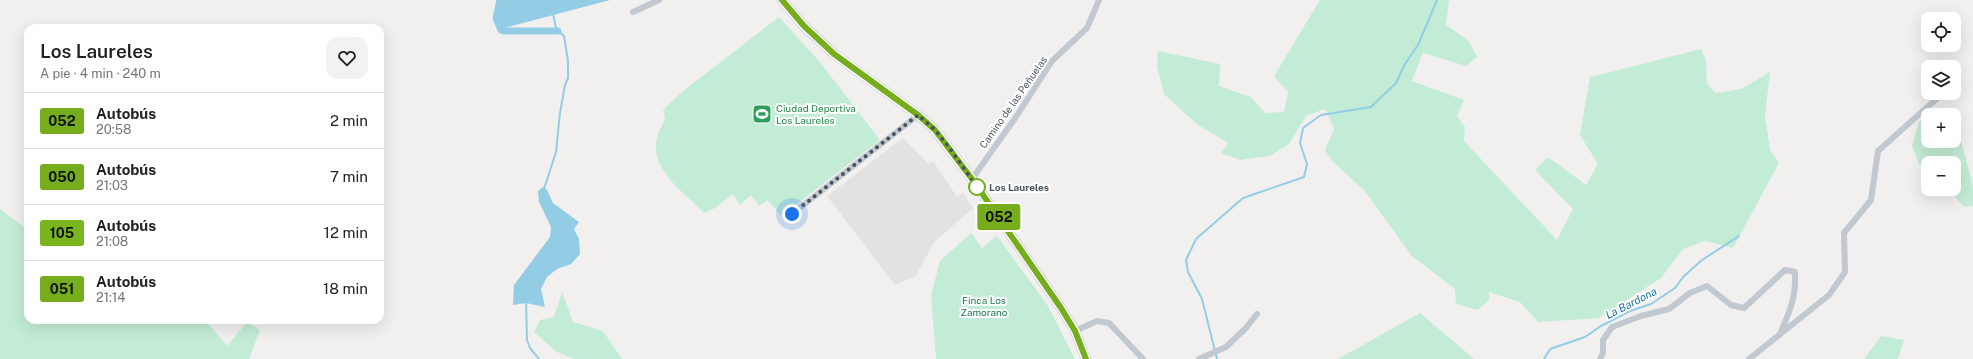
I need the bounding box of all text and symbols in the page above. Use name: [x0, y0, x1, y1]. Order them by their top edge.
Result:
map controls: [1921, 12, 1961, 196]
button: locate: [1921, 12, 1961, 52]
button: heart: [326, 37, 368, 79]
text: Los Laureles: [40, 40, 153, 62]
street label: Camino de las Peñuelas: [977, 54, 1049, 150]
button: layers: [1921, 60, 1961, 100]
text: A pie · 4 min · 240 m: [40, 66, 161, 81]
place label: Ciudad Deportiva Los Laureles: [776, 102, 856, 126]
sports icon: Ciudad Deportiva Los Laureles: [751, 103, 773, 125]
text: Autobús: [96, 105, 156, 122]
button: +: [1921, 108, 1961, 148]
text: 2 min: [330, 112, 368, 129]
text: 052: [48, 113, 76, 129]
text: 20:58: [96, 122, 131, 137]
button: −: [1921, 156, 1961, 196]
text: Autobús: [96, 161, 156, 178]
text: 7 min: [330, 168, 368, 185]
text: 050: [48, 169, 76, 185]
text: 21:03: [96, 178, 128, 193]
marker: Los Laureles: [968, 178, 986, 196]
place label: Los Laureles: [989, 181, 1049, 193]
your location: [782, 204, 802, 224]
line badge: 052: [976, 204, 1022, 230]
text: 052: [985, 209, 1013, 225]
text: Autobús: [96, 217, 156, 234]
text: 12 min: [324, 224, 368, 241]
text: 105: [50, 225, 74, 241]
text: 21:08: [96, 234, 128, 249]
text: Autobús: [96, 273, 156, 290]
text: 18 min: [323, 280, 368, 297]
text: 051: [50, 281, 74, 297]
water label: La Bardona: [1603, 285, 1659, 321]
text: 21:14: [96, 290, 125, 305]
park label: Finca Los Zamorano: [961, 294, 1008, 318]

